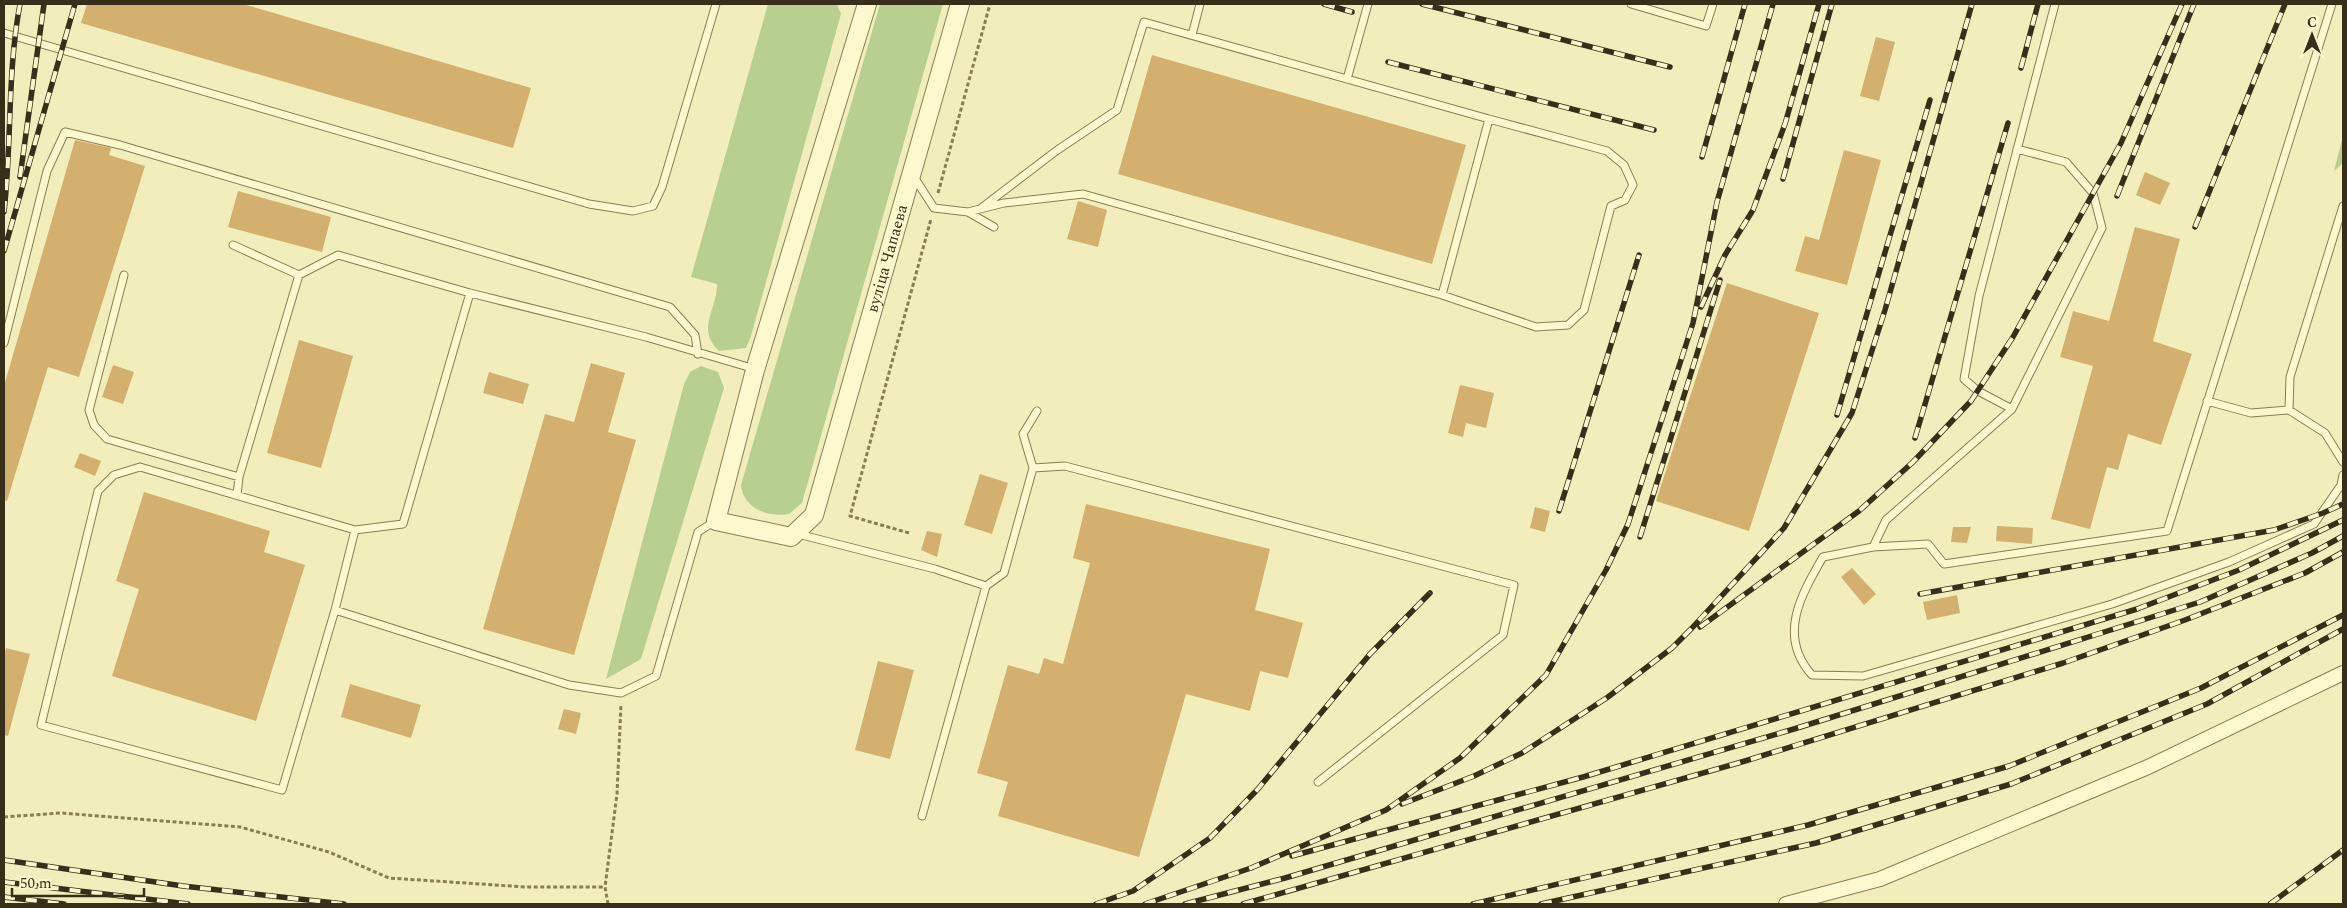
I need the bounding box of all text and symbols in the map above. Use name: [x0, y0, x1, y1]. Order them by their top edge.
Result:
north arrow: [2287, 10, 2337, 60]
text: С: [2307, 12, 2317, 33]
street label: вуліца Чапаева: [860, 201, 914, 315]
scale bar: [12, 866, 145, 898]
text: 50 m: [20, 872, 52, 895]

